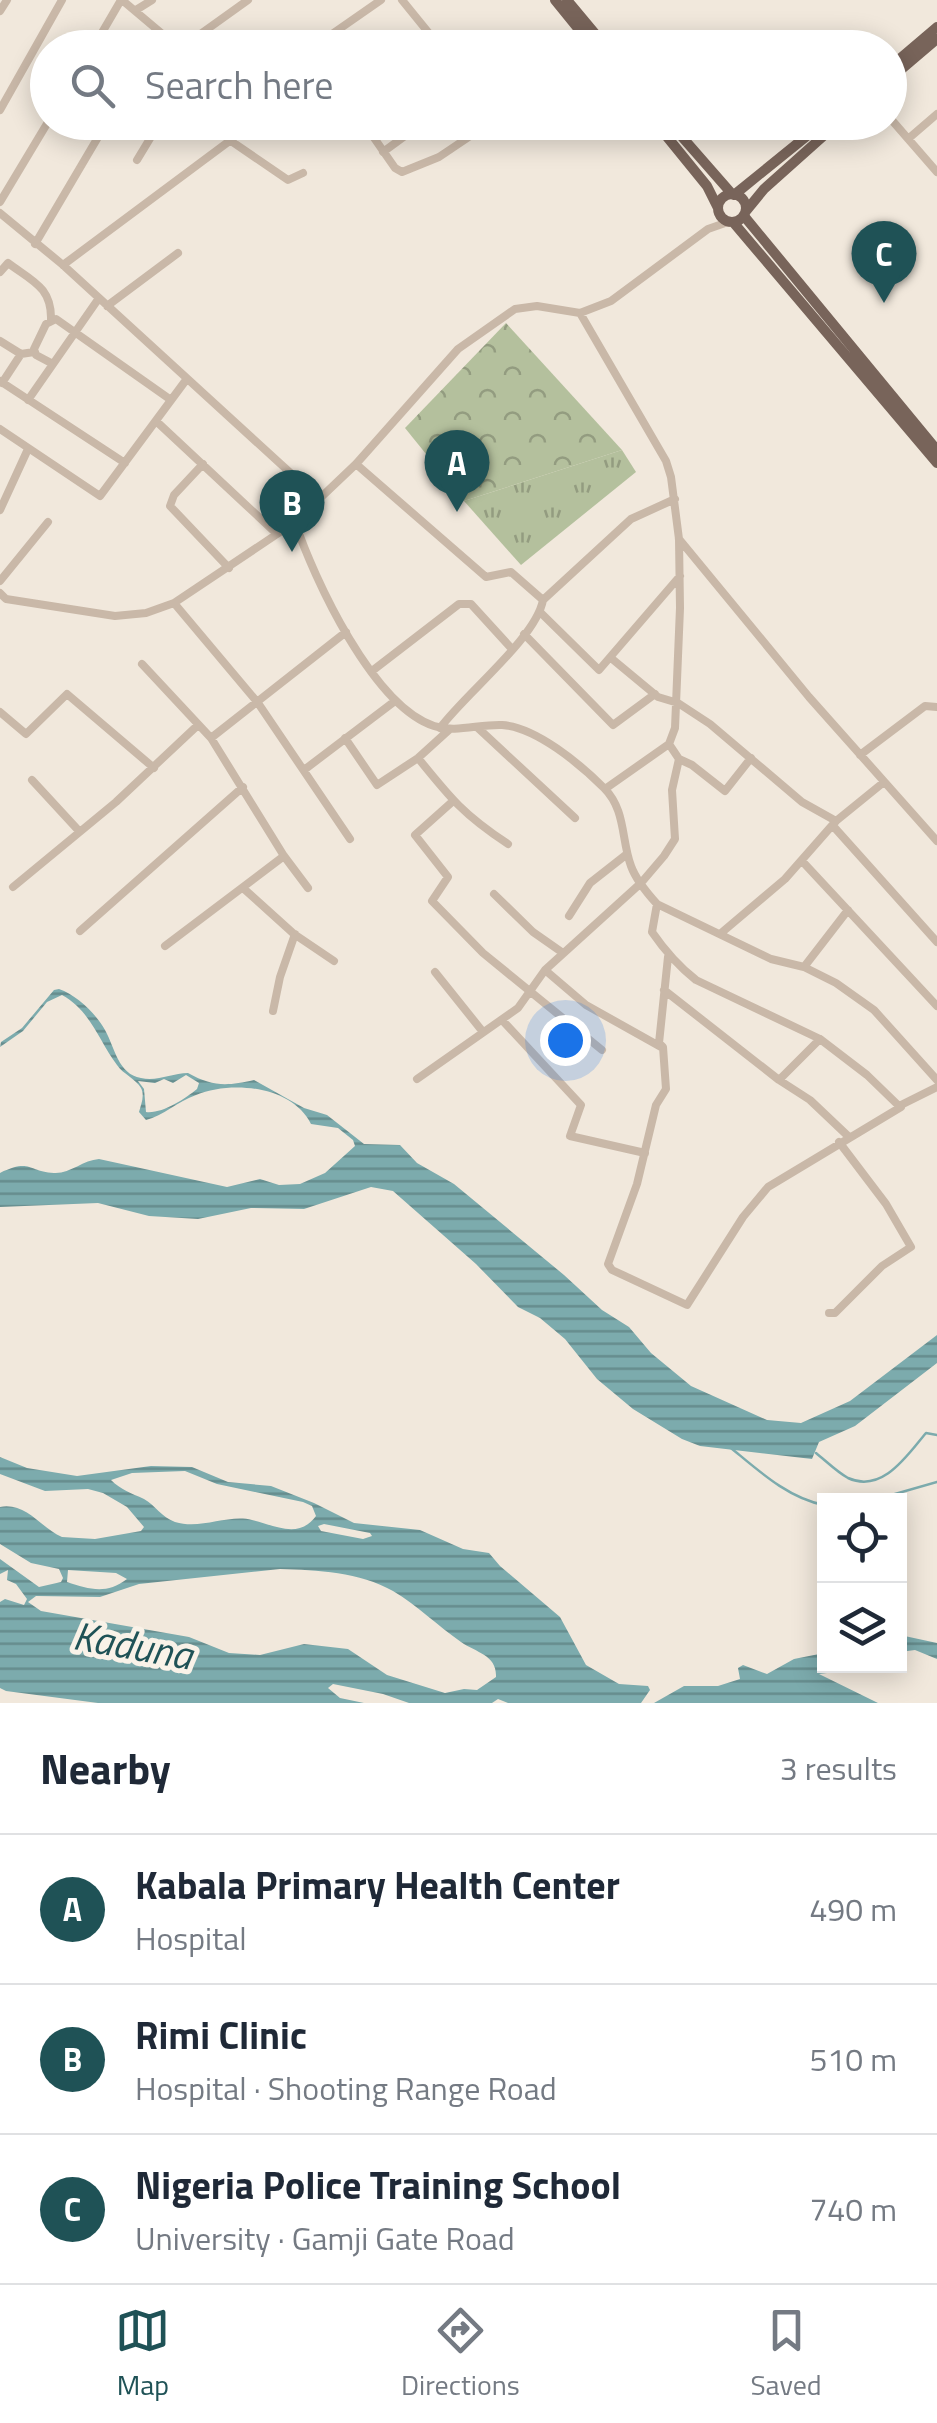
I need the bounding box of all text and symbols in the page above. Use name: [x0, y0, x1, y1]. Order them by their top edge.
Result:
search box: [30, 30, 907, 140]
text: Search here: [145, 56, 333, 114]
icon: search: [65, 58, 120, 113]
pin: C: [852, 220, 916, 303]
pin: A: [424, 430, 490, 512]
pin: B: [260, 470, 324, 552]
your location: [540, 1015, 591, 1066]
map controls: [817, 1493, 907, 1673]
button: locate: [817, 1493, 907, 1583]
button: layers: [817, 1583, 907, 1673]
water label: Kaduna: [69, 1605, 199, 1686]
text: Nearby: [40, 1736, 171, 1800]
text: 3 results: [780, 1744, 897, 1792]
text: Kabala Primary Health Center: [135, 1856, 620, 1914]
text: A: [63, 1885, 82, 1933]
text: 490 m: [809, 1885, 897, 1933]
text: Hospital: [135, 1914, 247, 1962]
text: Rimi Clinic: [135, 2006, 307, 2064]
text: B: [63, 2035, 82, 2083]
text: 510 m: [809, 2035, 897, 2083]
text: Hospital · Shooting Range Road: [135, 2064, 557, 2112]
text: Nigeria Police Training School: [135, 2156, 621, 2214]
text: C: [64, 2185, 81, 2233]
text: 740 m: [809, 2185, 897, 2233]
text: University · Gamji Gate Road: [135, 2214, 515, 2262]
tab: Map: [115, 2303, 170, 2406]
tab: Directions: [401, 2303, 520, 2406]
tab: Saved: [750, 2303, 822, 2406]

